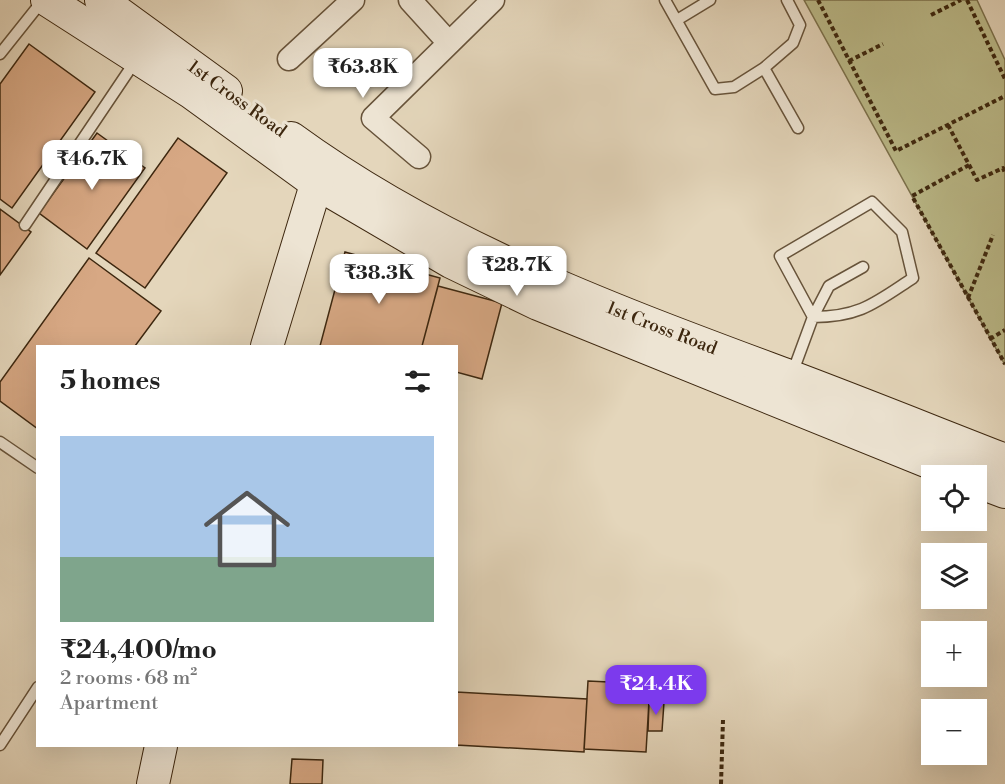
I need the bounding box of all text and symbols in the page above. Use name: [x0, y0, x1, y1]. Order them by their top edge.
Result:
pin: ₹63.8K: [314, 48, 412, 99]
street label: 1st Cross Road: [183, 55, 292, 143]
text: ₹63.8K: [327, 55, 399, 80]
pin: ₹46.7K: [43, 140, 141, 191]
text: ₹46.7K: [56, 147, 128, 172]
pin: ₹28.7K: [468, 246, 566, 297]
text: ₹28.7K: [482, 253, 552, 278]
pin: ₹38.3K: [330, 254, 428, 305]
text: ₹38.3K: [344, 261, 414, 286]
street label: 1st Cross Road: [603, 296, 721, 360]
text: 5 homes: [60, 365, 160, 397]
icon: filters: [401, 365, 434, 398]
map controls: [921, 465, 987, 765]
button: locate: [921, 465, 987, 531]
icon: home: [193, 475, 301, 583]
button: layers: [921, 543, 987, 609]
button: +: [921, 621, 987, 687]
text: ₹24,400/mo: [60, 634, 217, 666]
pin: ₹24.4K: [607, 665, 705, 716]
text: 2 rooms · 68 m²: [60, 666, 197, 691]
text: ₹24.4K: [619, 672, 693, 697]
text: Apartment: [60, 691, 158, 716]
button: −: [921, 699, 987, 765]

